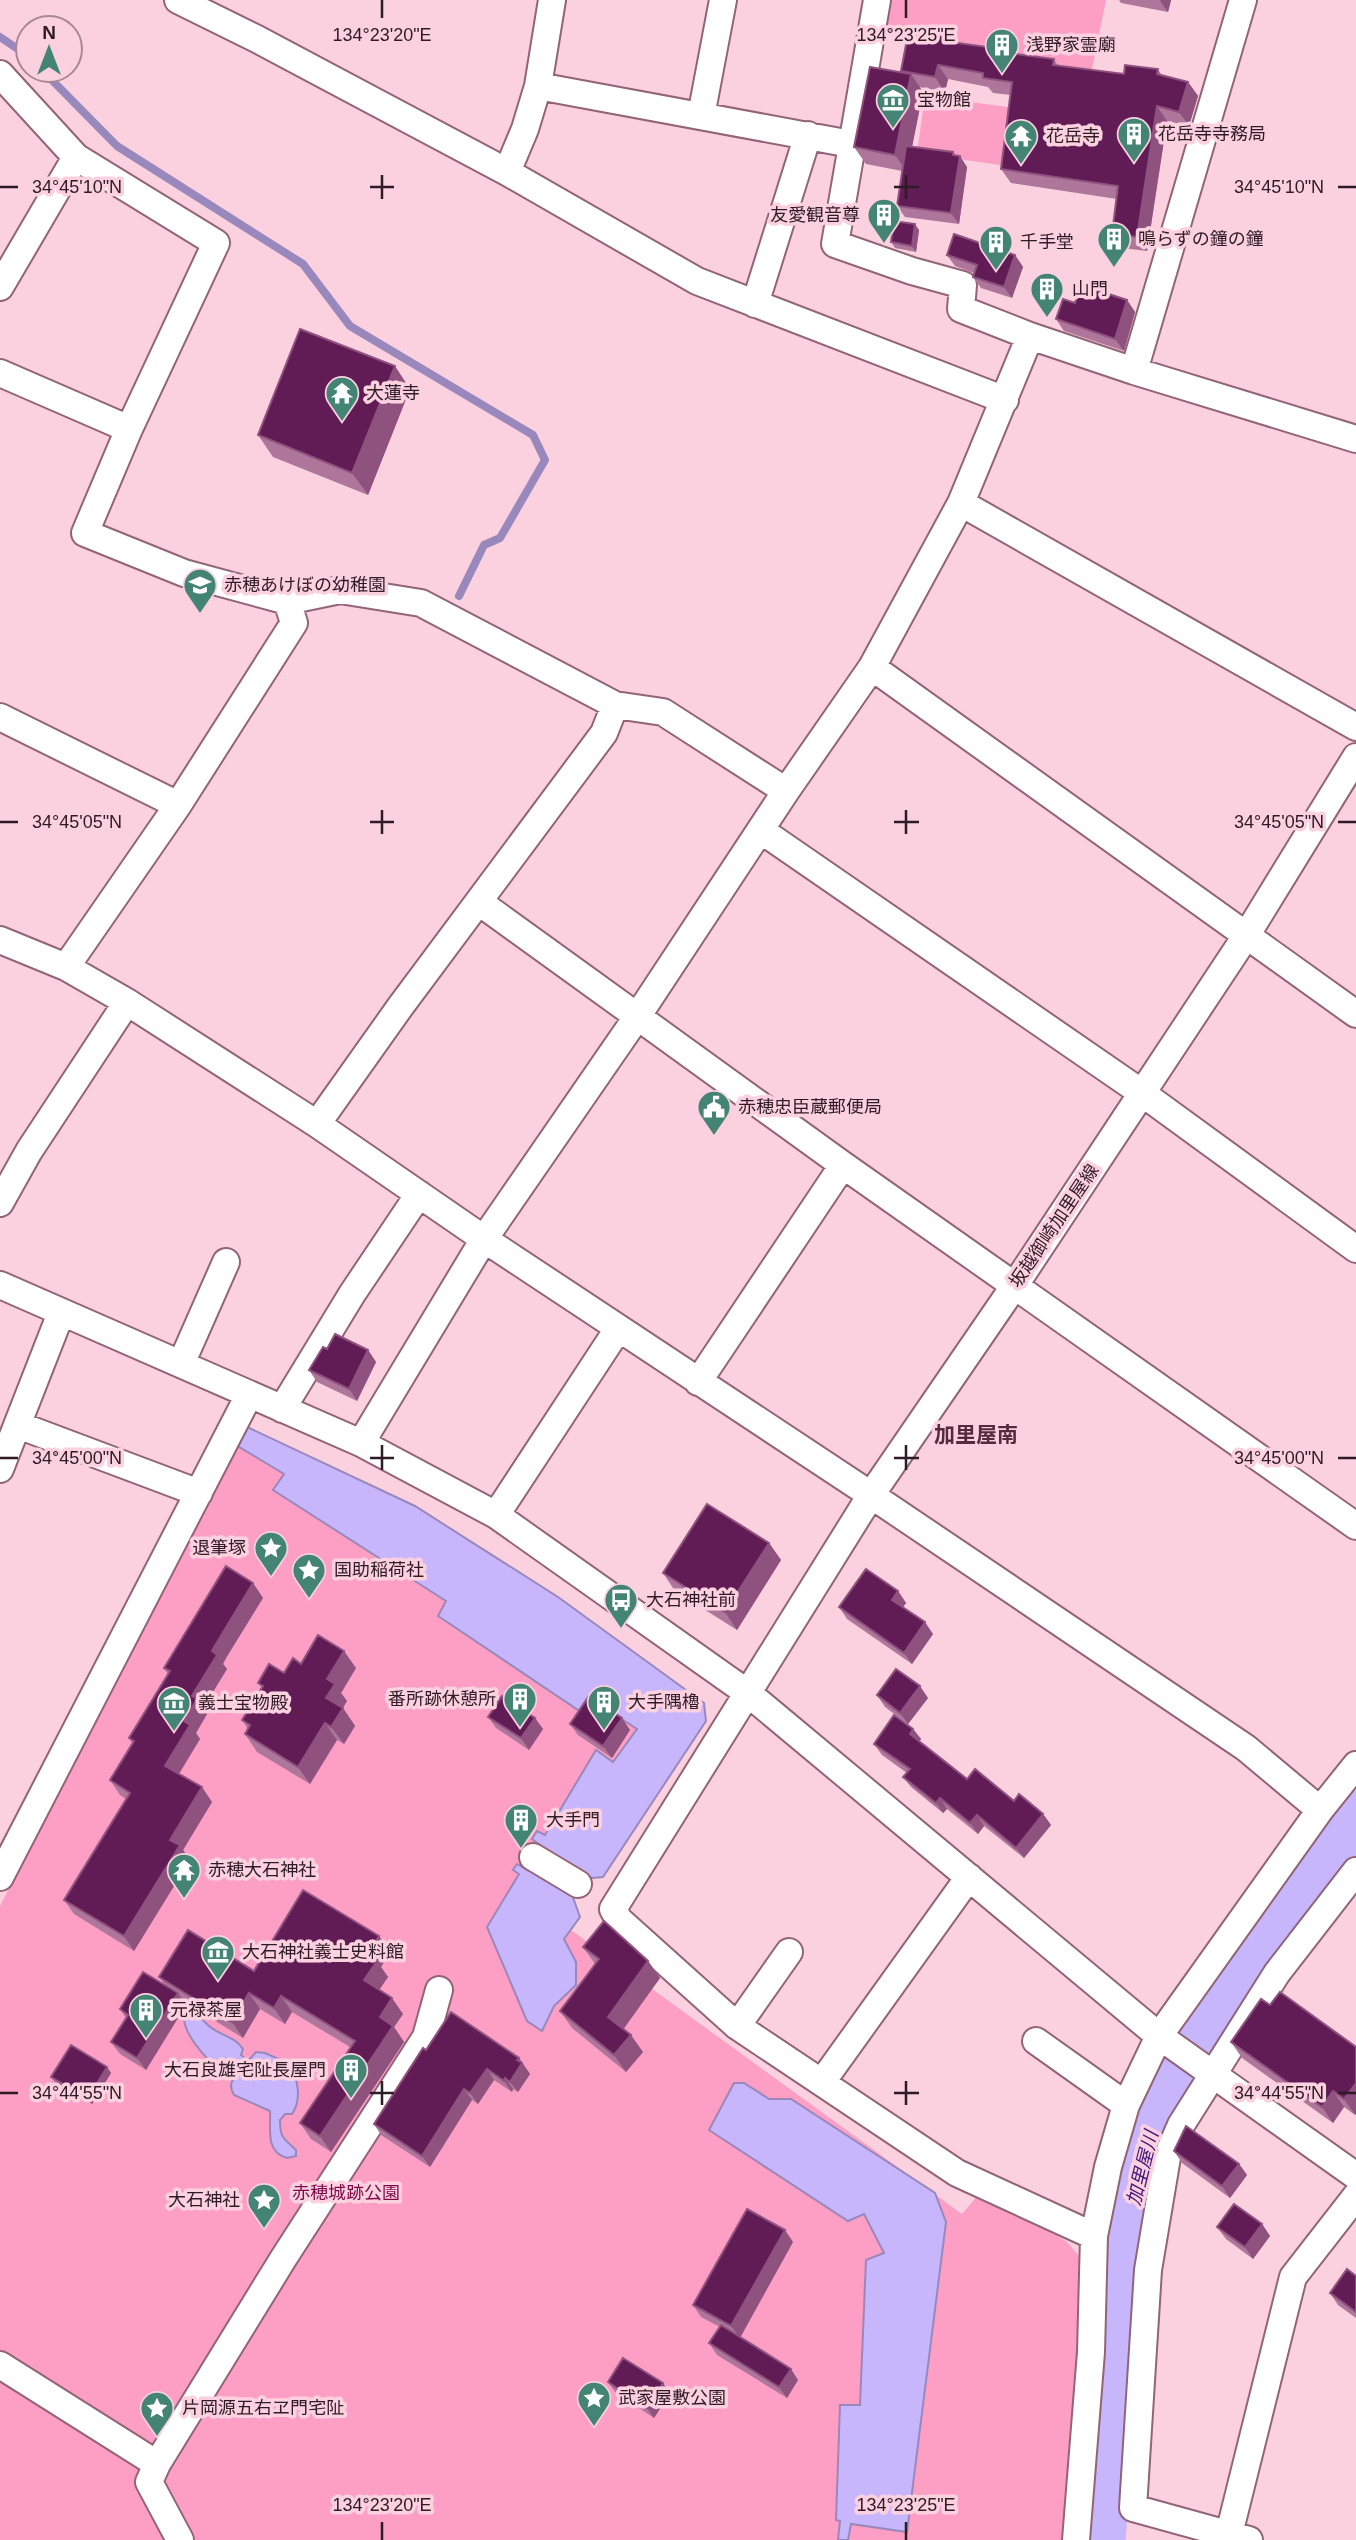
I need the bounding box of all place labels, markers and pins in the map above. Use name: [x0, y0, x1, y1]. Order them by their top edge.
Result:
building icon: 浅野家霊廟: [983, 26, 1021, 75]
place label: 浅野家霊廟: [1026, 35, 1116, 55]
museum icon: 宝物館: [874, 81, 912, 130]
place label: 宝物館: [917, 90, 971, 110]
building icon: 花岳寺寺務局: [1115, 115, 1153, 164]
temple icon: 花岳寺: [1002, 117, 1040, 166]
place label: 花岳寺寺務局: [1158, 124, 1266, 144]
place label: 花岳寺: [1046, 126, 1100, 146]
building icon: 友愛観音尊: [865, 196, 903, 245]
place label: 友愛観音尊: [770, 205, 860, 225]
building icon: 鳴らずの鐘の鐘: [1095, 220, 1133, 269]
building icon: 千手堂: [977, 223, 1015, 272]
place label: 鳴らずの鐘の鐘: [1138, 229, 1264, 249]
place label: 千手堂: [1020, 232, 1074, 252]
building icon: 山門: [1028, 270, 1066, 319]
place label: 山門: [1072, 279, 1108, 299]
temple icon: 大蓮寺: [323, 374, 361, 423]
place label: 大蓮寺: [366, 383, 420, 403]
school or university icon: 赤穂あけぼの幼稚園: [181, 566, 219, 615]
place label: 赤穂あけぼの幼稚園: [224, 575, 386, 595]
public building icon: 赤穂忠臣蔵郵便局: [695, 1088, 733, 1137]
place label: 赤穂忠臣蔵郵便局: [738, 1097, 882, 1117]
place icon: 退筆塚: [252, 1529, 290, 1578]
place label: 退筆塚: [192, 1538, 246, 1558]
place icon: 国助稲荷社: [290, 1551, 328, 1600]
place label: 国助稲荷社: [334, 1560, 424, 1580]
bus stop icon: 大石神社前: [602, 1581, 640, 1630]
place label: 大石神社前: [646, 1590, 736, 1610]
building icon: 番所跡休憩所: [501, 1680, 539, 1729]
building icon: 大手隅櫓: [585, 1683, 623, 1732]
museum icon: 義士宝物殿: [155, 1684, 193, 1733]
place label: 番所跡休憩所: [388, 1689, 496, 1709]
place label: 大手隅櫓: [628, 1692, 700, 1712]
place label: 義士宝物殿: [198, 1693, 288, 1713]
building icon: 大手門: [502, 1801, 540, 1850]
place label: 大手門: [546, 1810, 600, 1830]
temple icon: 赤穂大石神社: [165, 1851, 203, 1900]
place label: 赤穂大石神社: [208, 1860, 316, 1880]
museum icon: 大石神社義士史料館: [199, 1933, 237, 1982]
place label: 大石神社義士史料館: [242, 1942, 404, 1962]
building icon: 元禄茶屋: [127, 1991, 165, 2040]
place label: 元禄茶屋: [170, 2000, 242, 2020]
building icon: 大石良雄宅阯長屋門: [332, 2051, 370, 2100]
place label: 大石良雄宅阯長屋門: [164, 2060, 326, 2080]
place icon: 大石神社: [245, 2181, 283, 2230]
place label: 大石神社: [168, 2190, 240, 2210]
place icon: 武家屋敷公園: [575, 2379, 613, 2428]
place label: 武家屋敷公園: [618, 2388, 726, 2408]
place icon: 片岡源五右ヱ門宅阯: [138, 2389, 176, 2438]
place label: 片岡源五右ヱ門宅阯: [182, 2398, 344, 2418]

